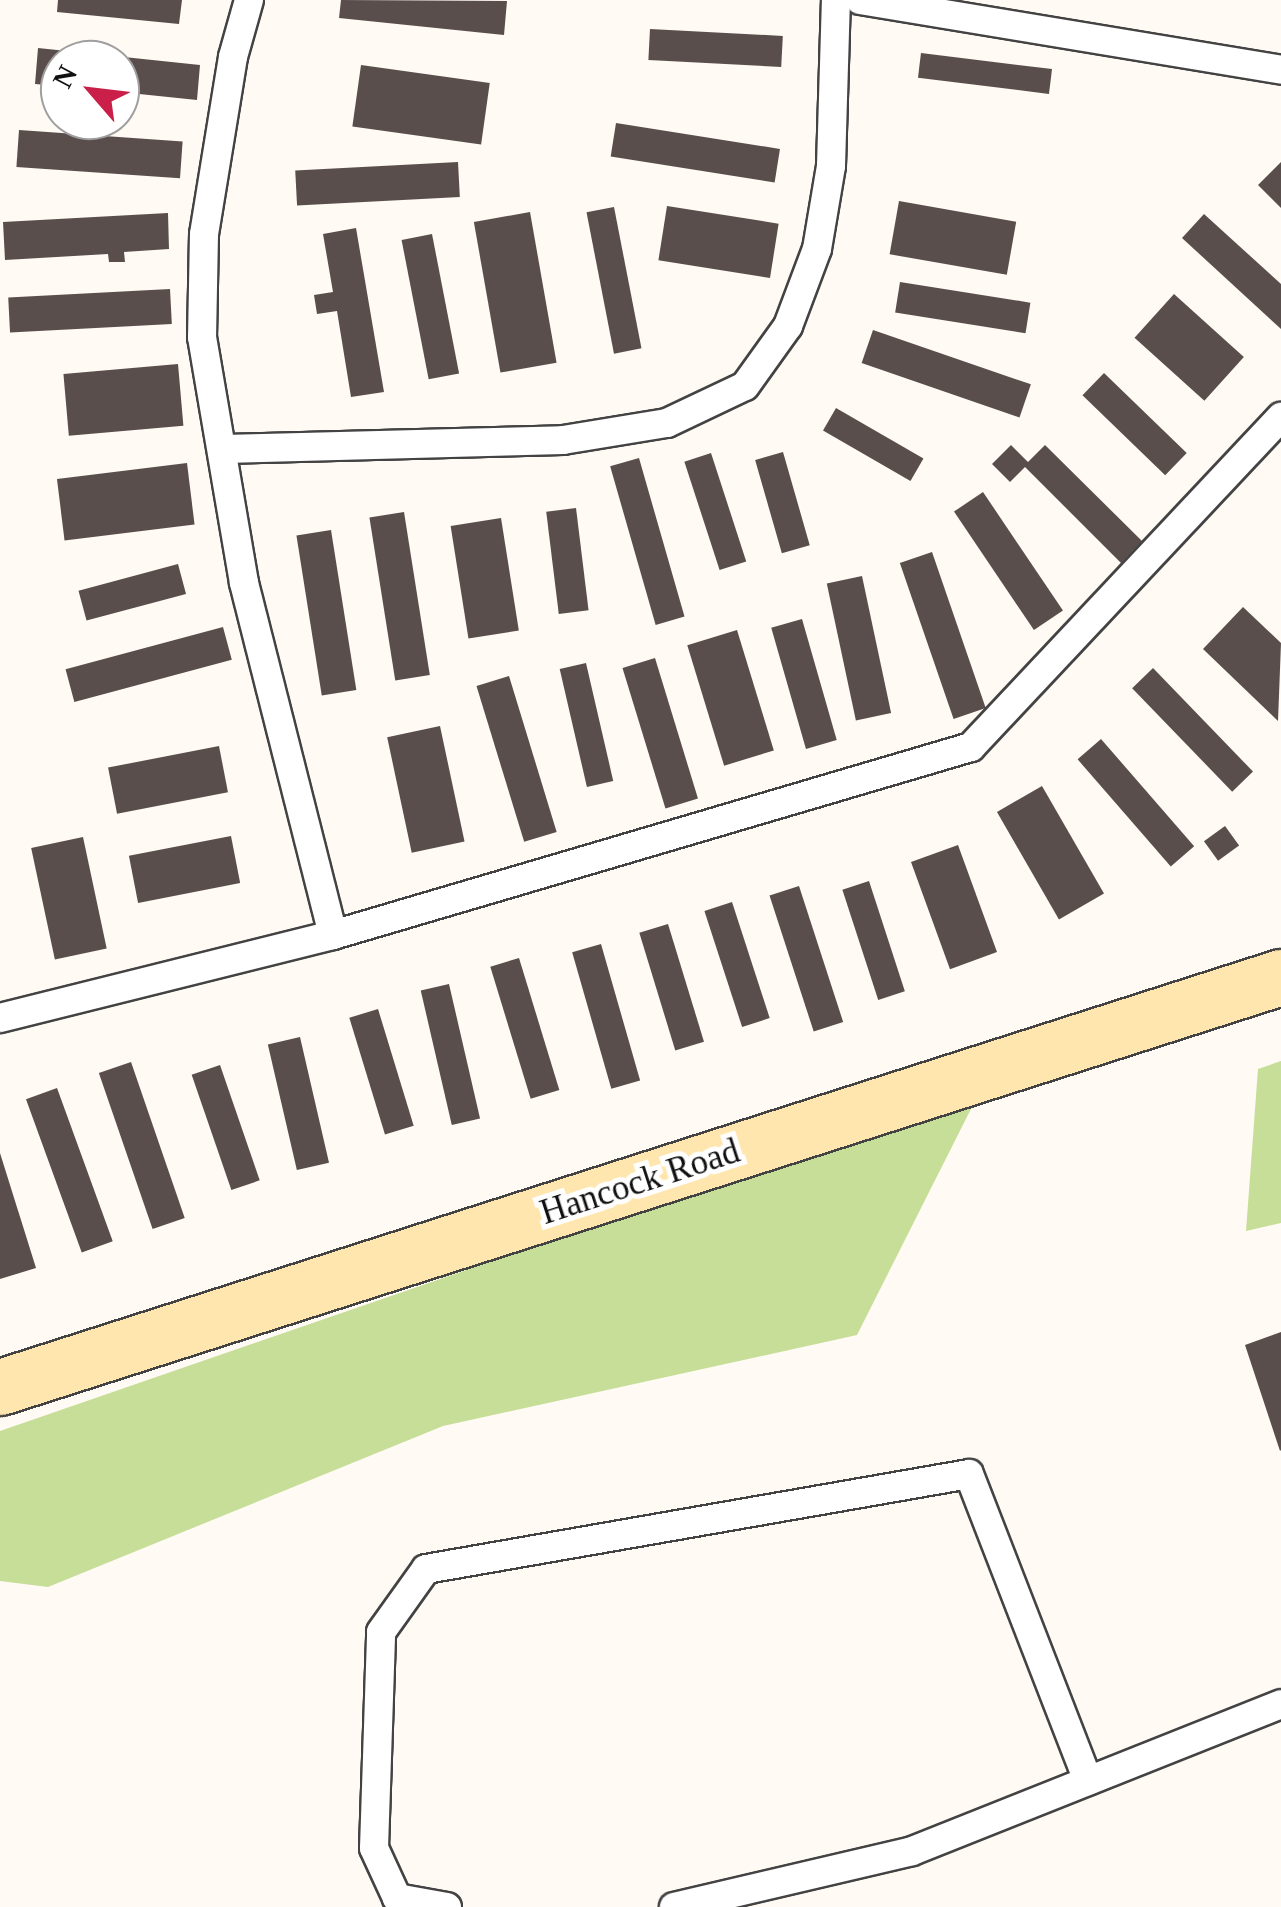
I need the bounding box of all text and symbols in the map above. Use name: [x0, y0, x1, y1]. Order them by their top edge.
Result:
north arrow: [40, 40, 140, 140]
text: N: [46, 60, 83, 93]
street label: Hancock Road: [535, 1130, 745, 1234]

